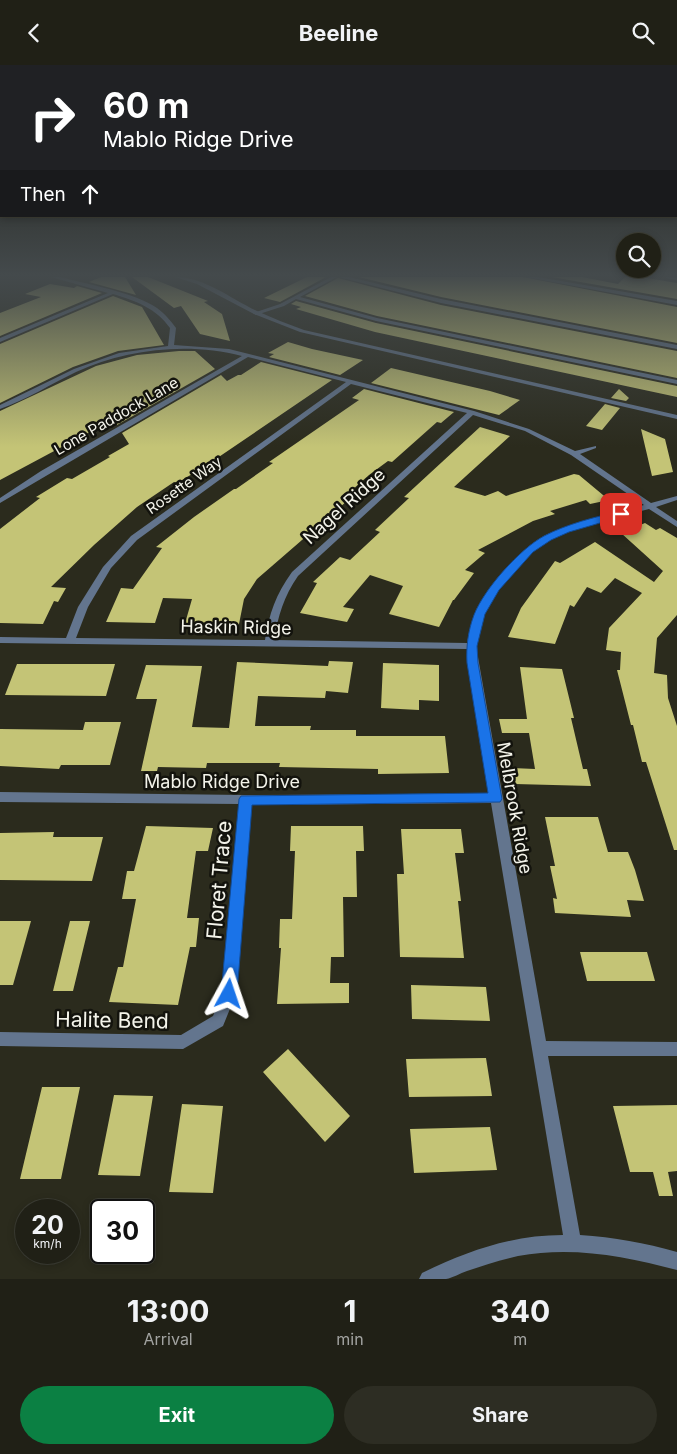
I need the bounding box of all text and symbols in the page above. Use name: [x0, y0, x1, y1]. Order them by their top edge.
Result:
icon: back: [20, 19, 48, 47]
icon: search: [629, 19, 657, 47]
text: Beeline: [299, 20, 378, 46]
text: 60 m: [103, 84, 190, 126]
icon: right: [20, 85, 85, 150]
text: Mablo Ridge Drive: [103, 126, 293, 152]
icon: ahead: [76, 180, 104, 208]
text: Then: [20, 183, 66, 206]
map controls: [616, 233, 661, 278]
button: search: [616, 233, 661, 278]
street label: Lone Paddock Lane: [51, 373, 181, 459]
street label: Rosette Way: [143, 452, 226, 518]
street label: Nagel Ridge: [299, 464, 389, 548]
pin: [600, 493, 642, 535]
icon: arrive: [607, 500, 635, 528]
street label: Haskin Ridge: [180, 616, 292, 638]
street label: Melbrook Ridge: [493, 740, 537, 876]
street label: Mablo Ridge Drive: [144, 771, 300, 792]
street label: Floret Trace: [201, 820, 237, 940]
position arrow: [202, 967, 254, 1019]
street label: Halite Bend: [55, 1007, 169, 1033]
speed limit sign: 30: [90, 1199, 155, 1264]
text: 20: [31, 1210, 64, 1240]
text: km/h: [33, 1236, 62, 1251]
text: 13:00: [127, 1293, 210, 1329]
text: 1: [343, 1293, 356, 1329]
text: 340: [490, 1293, 550, 1329]
text: Arrival: [144, 1329, 193, 1349]
text: min: [336, 1329, 364, 1349]
text: m: [513, 1329, 527, 1349]
button: Exit: [20, 1386, 334, 1444]
button: Share: [344, 1386, 657, 1444]

